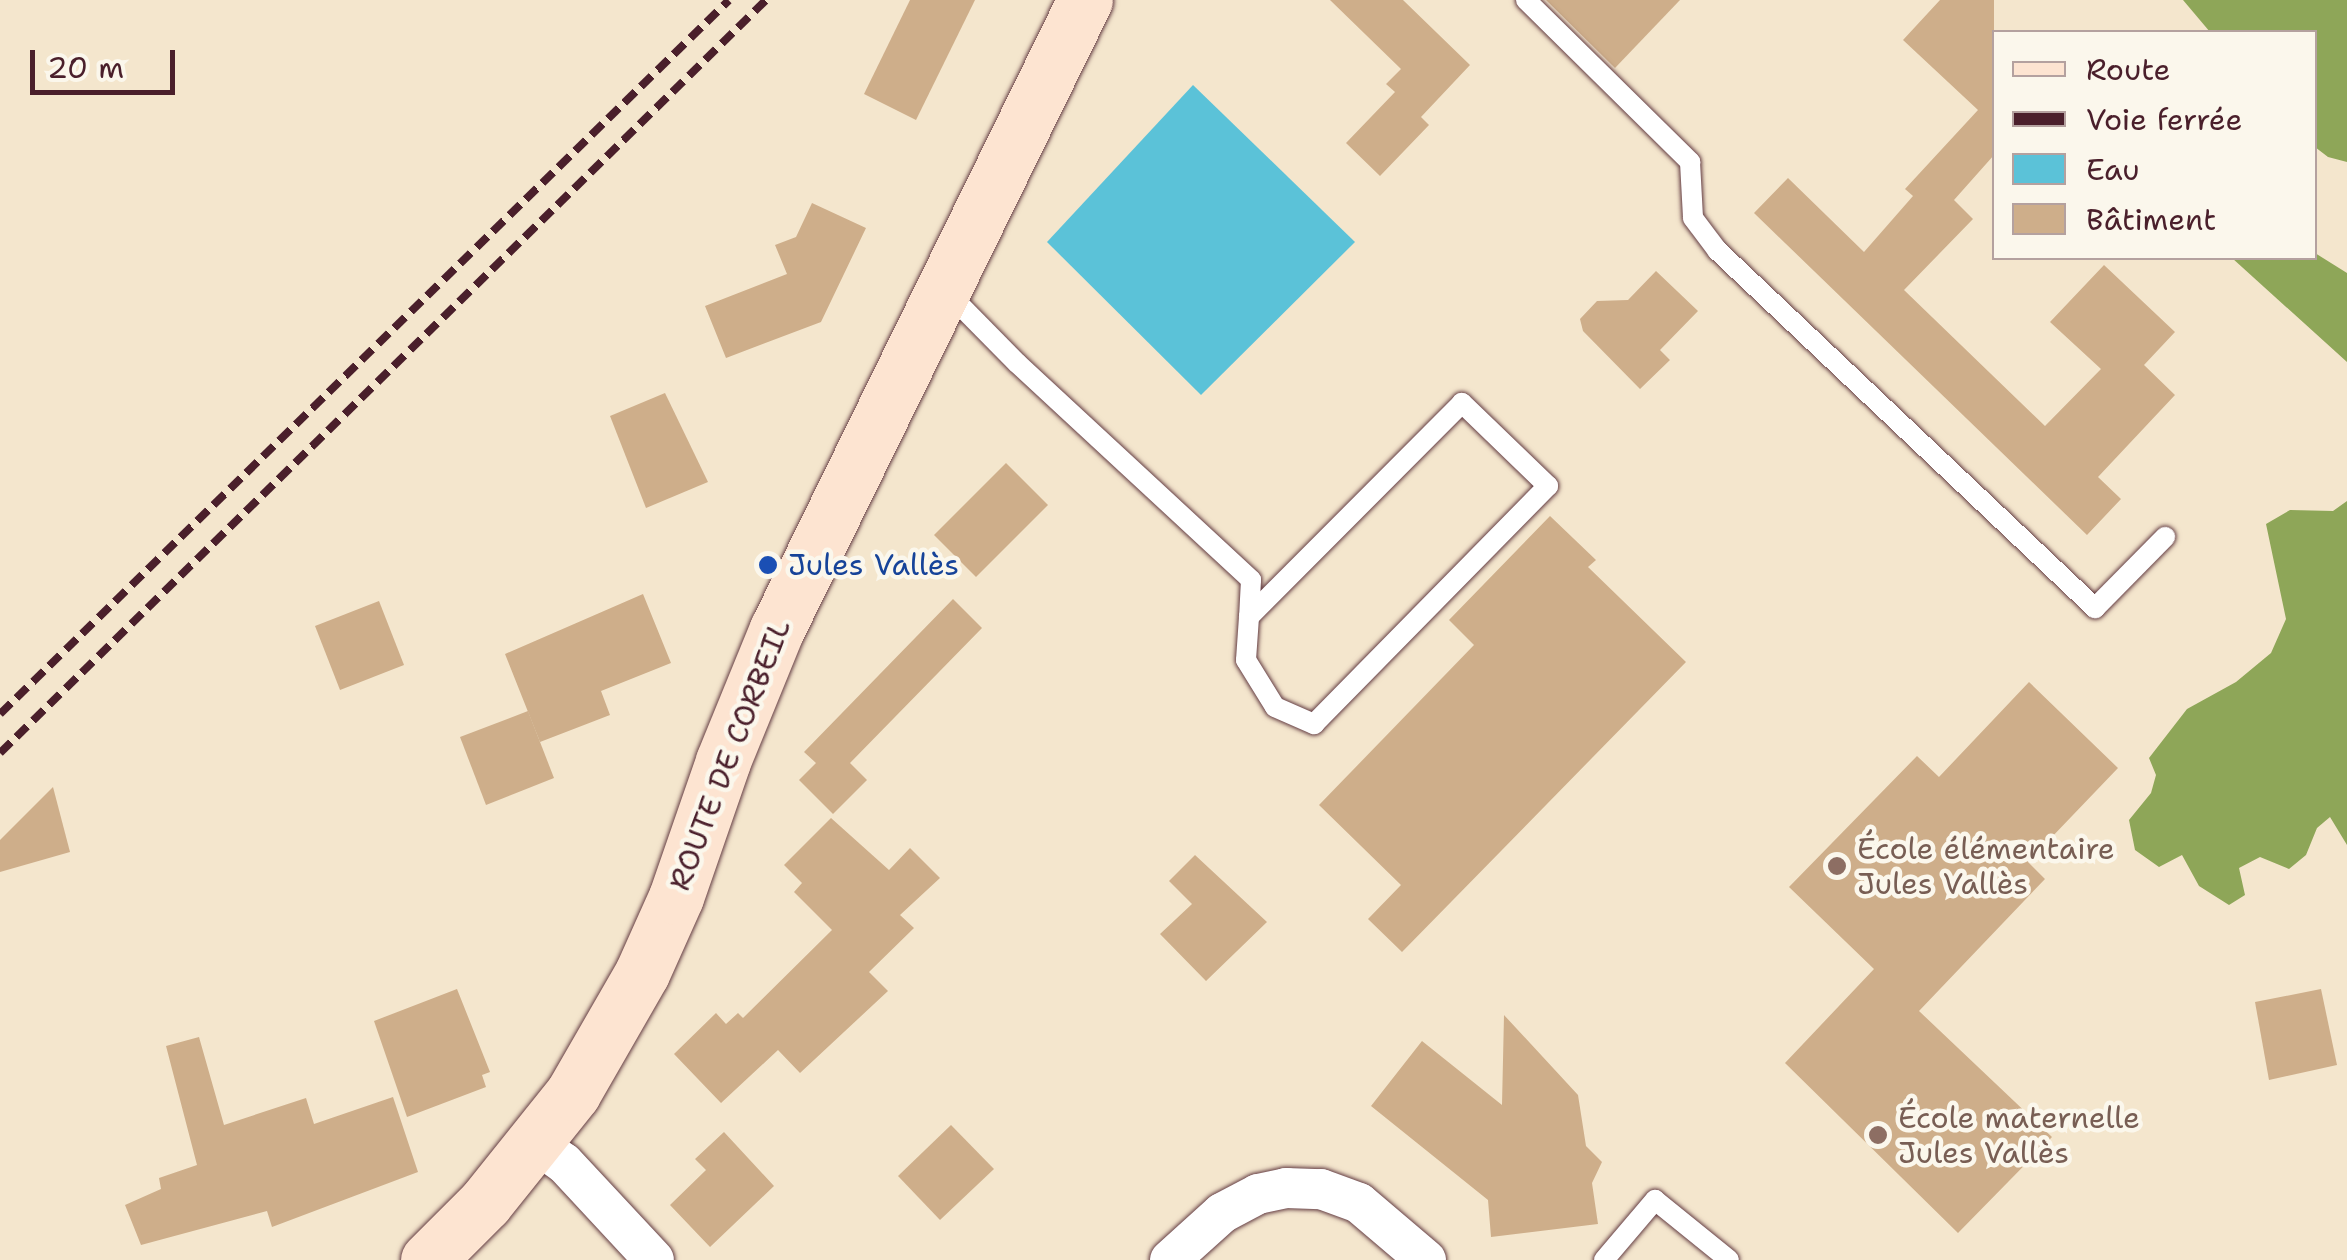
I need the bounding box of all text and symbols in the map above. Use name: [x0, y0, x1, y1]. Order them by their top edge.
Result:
scale bar: [35, 30, 180, 92]
legend: [1992, 30, 2317, 260]
text: 20 m: [47, 47, 124, 88]
text: Route: [2086, 49, 2170, 90]
text: Voie ferrée: [2086, 99, 2243, 140]
text: Eau: [2086, 149, 2140, 190]
text: Bâtiment: [2086, 199, 2216, 240]
place label: Jules Vallès: [788, 547, 959, 583]
marker: Jules Vallès: [757, 554, 779, 576]
street label: ROUTE DE CORBEIL: [662, 614, 798, 896]
place label: École élémentaire Jules Vallès: [1857, 831, 2115, 902]
marker: École élémentaire Jules Vallès: [1826, 855, 1848, 877]
place label: École maternelle Jules Vallès: [1898, 1100, 2140, 1170]
marker: École maternelle Jules Vallès: [1867, 1124, 1889, 1146]

